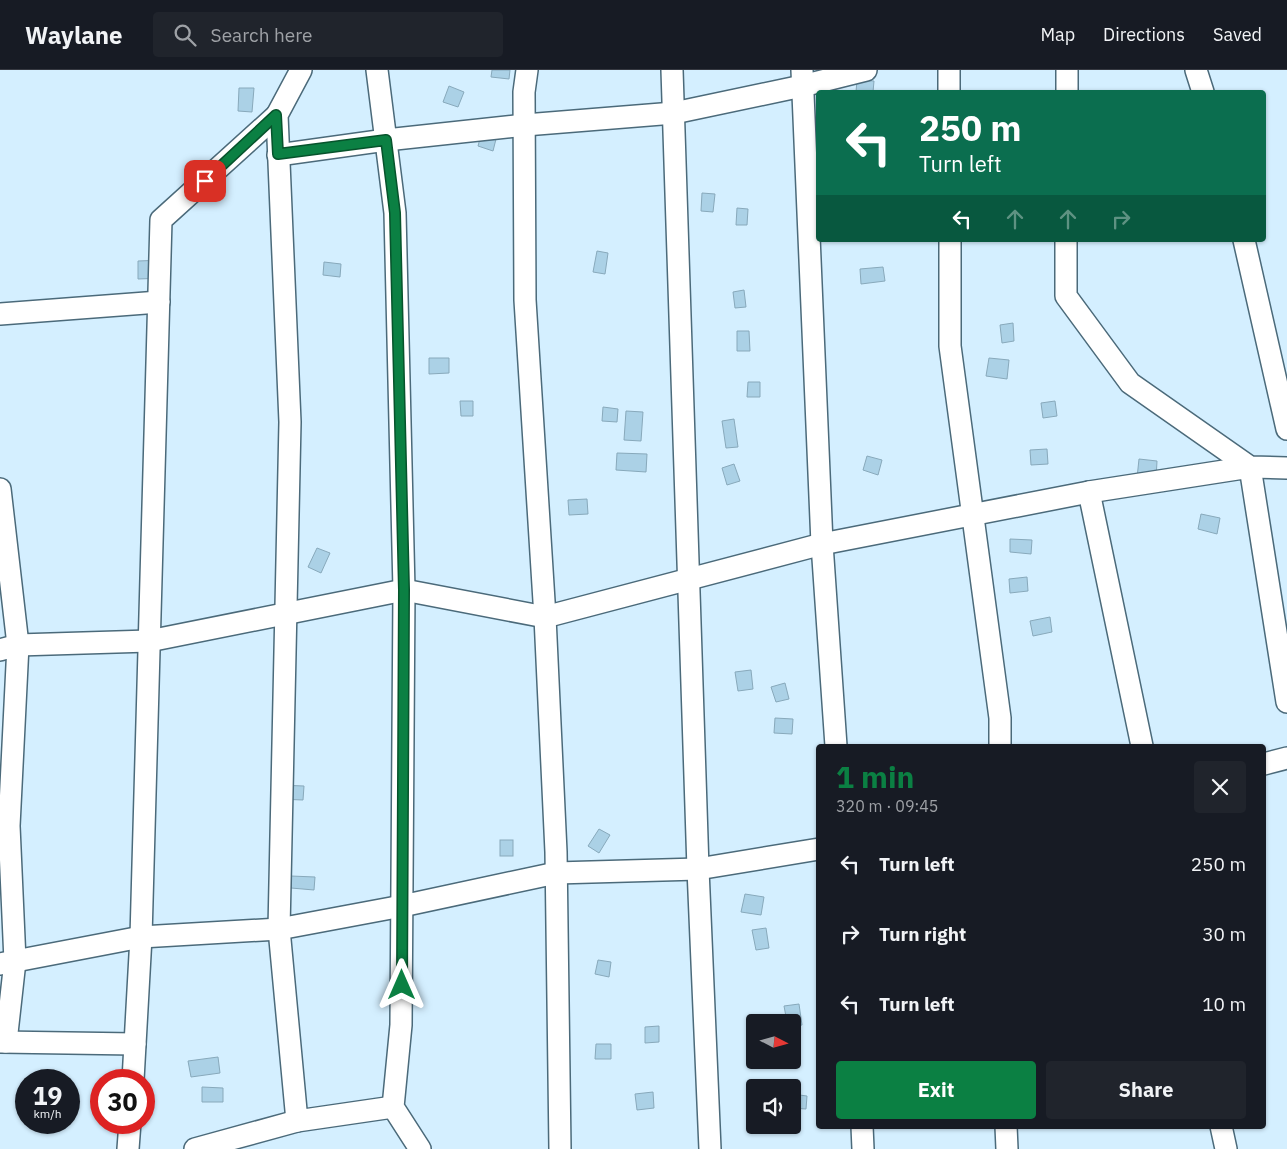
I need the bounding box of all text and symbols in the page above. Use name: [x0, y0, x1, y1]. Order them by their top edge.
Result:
search box: [153, 12, 503, 57]
text: Waylane: [25, 19, 123, 51]
icon: search: [171, 21, 199, 49]
text: Search here: [211, 23, 312, 47]
text: Map: [1040, 23, 1075, 46]
text: Directions: [1103, 23, 1185, 46]
text: Saved: [1213, 23, 1262, 46]
text: 250 m: [919, 105, 1022, 151]
icon: left: [836, 110, 901, 175]
text: Turn left: [919, 149, 1002, 178]
pin: [184, 160, 226, 202]
icon: arrive: [191, 167, 219, 195]
icon: left: [948, 205, 976, 233]
icon: ahead: [1001, 205, 1029, 233]
icon: ahead: [1054, 205, 1082, 233]
icon: right: [1107, 205, 1135, 233]
text: 1 min: [836, 757, 914, 796]
button: close: [1194, 761, 1246, 813]
text: 320 m · 09:45: [836, 796, 938, 816]
icon: left: [836, 850, 864, 878]
text: Turn left: [879, 852, 955, 876]
text: 250 m: [1191, 852, 1246, 876]
icon: right: [836, 920, 864, 948]
text: Turn right: [879, 922, 966, 946]
text: 30 m: [1202, 922, 1246, 946]
position arrow: [375, 958, 427, 1010]
icon: left: [836, 990, 864, 1018]
text: Turn left: [879, 992, 955, 1016]
text: 10 m: [1202, 992, 1246, 1016]
north arrow: [746, 1014, 801, 1069]
map controls: [746, 1014, 801, 1134]
button: Exit: [836, 1061, 1036, 1119]
button: Share: [1046, 1061, 1246, 1119]
speed limit sign: 30: [90, 1069, 155, 1134]
text: 19: [32, 1079, 63, 1112]
button: sound: [746, 1079, 801, 1134]
text: km/h: [33, 1106, 62, 1121]

